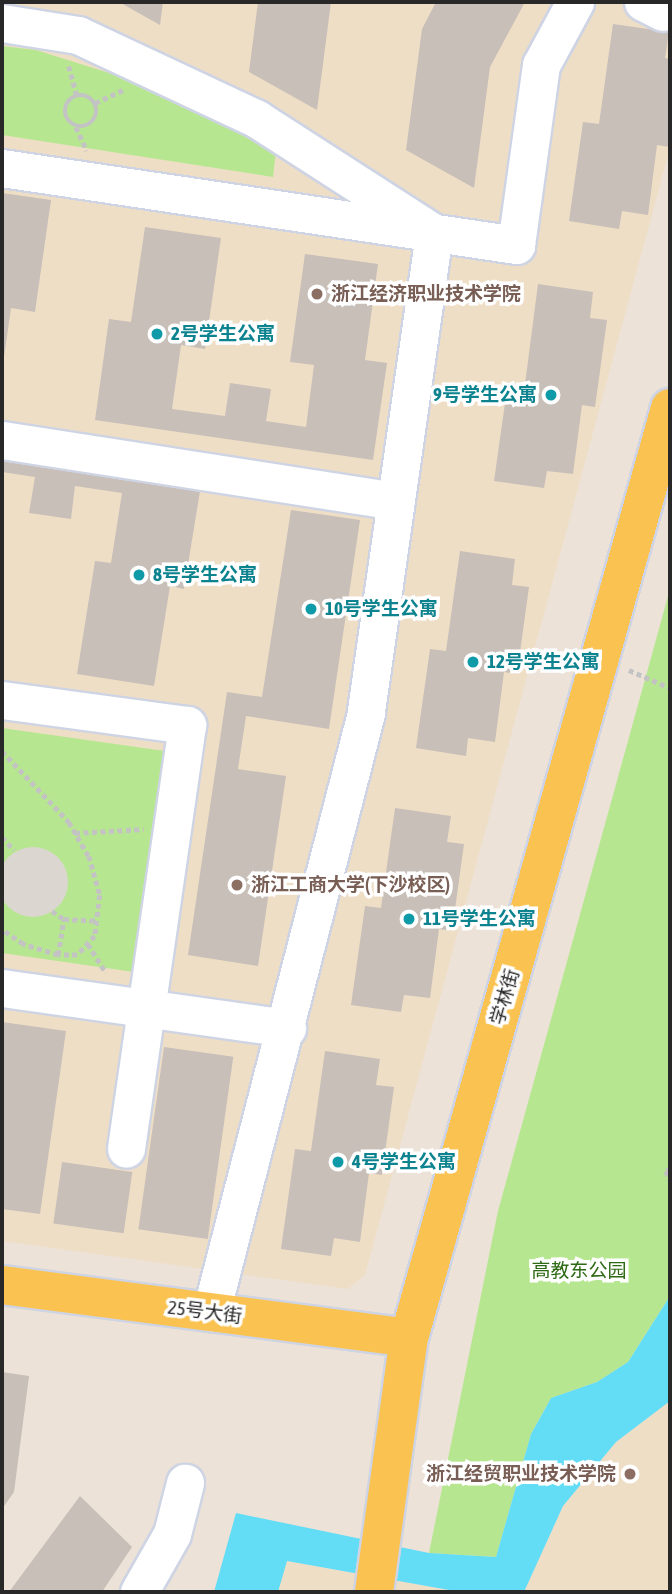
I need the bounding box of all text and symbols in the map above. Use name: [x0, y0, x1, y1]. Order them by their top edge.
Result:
place label: 浙江经济职业技术学院: [331, 283, 521, 305]
marker: 浙江经济职业技术学院: [309, 286, 325, 302]
place label: 2号学生公寓: [171, 323, 275, 345]
marker: 2号学生公寓: [149, 326, 165, 342]
place label: 9号学生公寓: [433, 384, 537, 406]
marker: 9号学生公寓: [543, 387, 559, 403]
place label: 8号学生公寓: [153, 564, 257, 586]
marker: 8号学生公寓: [131, 567, 147, 583]
place label: 10号学生公寓: [325, 598, 438, 620]
marker: 10号学生公寓: [303, 601, 319, 617]
place label: 12号学生公寓: [487, 651, 600, 673]
marker: 12号学生公寓: [465, 654, 481, 670]
place label: 浙江工商大学(下沙校区): [251, 874, 450, 896]
marker: 浙江工商大学(下沙校区): [229, 877, 245, 893]
place label: 11号学生公寓: [423, 908, 536, 930]
marker: 11号学生公寓: [401, 911, 417, 927]
street label: 学林街: [486, 966, 524, 1028]
place label: 4号学生公寓: [352, 1151, 456, 1173]
marker: 4号学生公寓: [330, 1154, 346, 1170]
park label: 高教东公园: [532, 1260, 626, 1282]
street label: 25号大街: [166, 1296, 244, 1328]
place label: 浙江经贸职业技术学院: [426, 1463, 616, 1485]
marker: 浙江经贸职业技术学院: [622, 1466, 638, 1482]

